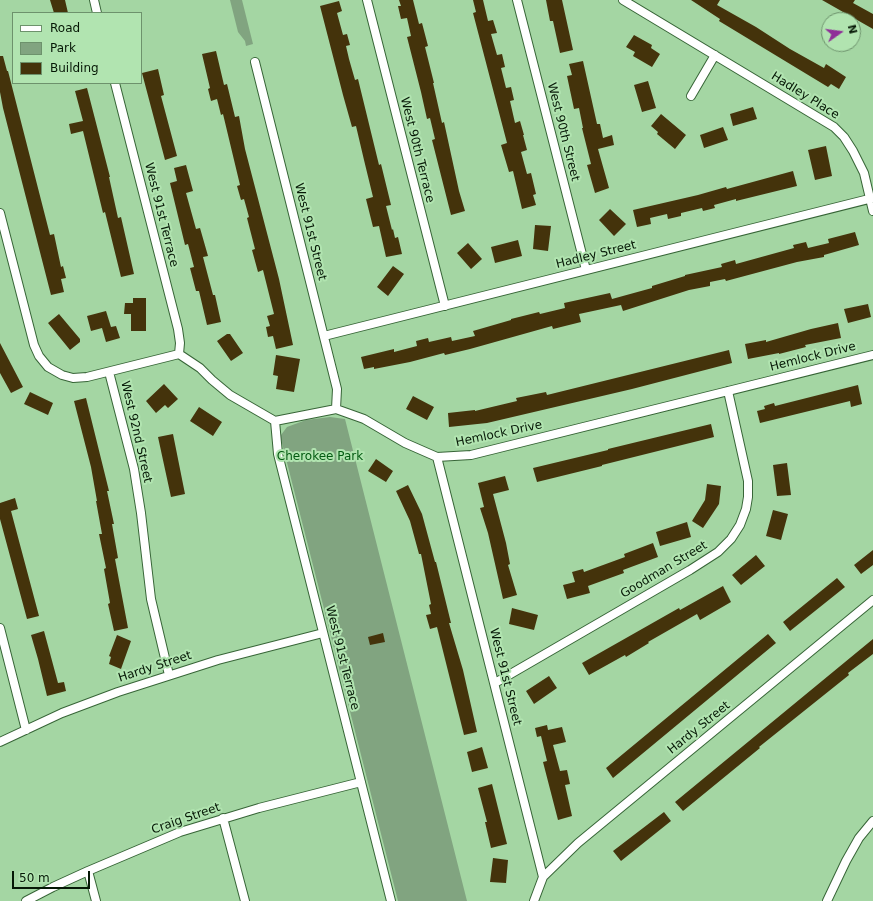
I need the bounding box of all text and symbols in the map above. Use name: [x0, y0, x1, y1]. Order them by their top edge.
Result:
legend: [12, 12, 142, 84]
north arrow: [821, 12, 861, 52]
text: Road: [50, 21, 80, 35]
text: N: [845, 23, 860, 35]
text: Park: [50, 41, 76, 55]
text: Building: [50, 61, 99, 75]
street label: Hadley Place: [768, 69, 842, 123]
street label: West 90th Street: [544, 81, 582, 183]
street label: West 90th Terrace: [397, 96, 437, 204]
street label: West 91st Terrace: [141, 161, 181, 269]
street label: West 91st Street: [291, 182, 329, 282]
street label: Hadley Street: [554, 238, 638, 272]
street label: Hemlock Drive: [769, 339, 857, 375]
street label: West 92nd Street: [117, 380, 155, 484]
street label: Hemlock Drive: [454, 418, 544, 450]
park label: Cherokee Park: [277, 450, 363, 464]
street label: Goodman Street: [618, 538, 710, 602]
street label: West 91st Terrace: [322, 604, 362, 712]
street label: West 91st Street: [486, 627, 524, 727]
street label: Hardy Street: [117, 648, 193, 686]
street label: Hardy Street: [665, 698, 733, 758]
street label: Craig Street: [150, 800, 222, 838]
scale bar: [14, 863, 92, 889]
text: 50 m: [19, 871, 50, 885]

